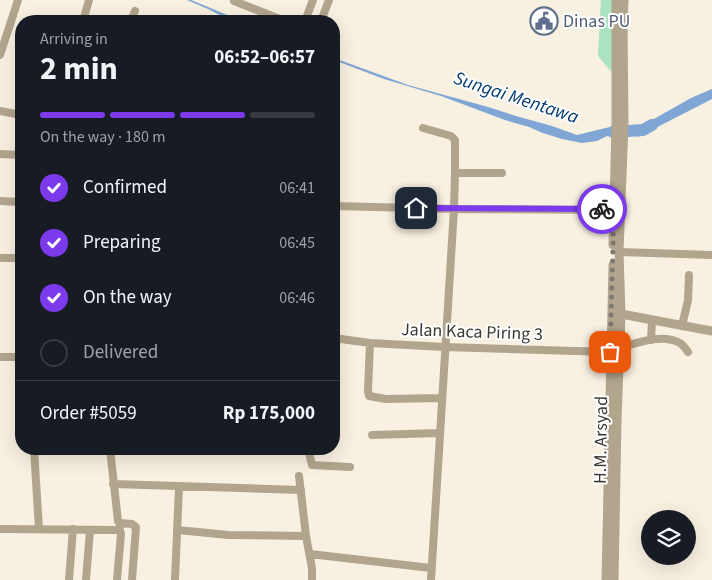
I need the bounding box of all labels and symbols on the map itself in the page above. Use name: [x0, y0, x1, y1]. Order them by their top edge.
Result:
public building icon: Dinas PU: [529, 6, 559, 36]
place label: Dinas PU: [563, 9, 630, 34]
water label: Sungai Mentawa: [450, 65, 582, 131]
courier: [577, 184, 627, 234]
pin: [395, 187, 437, 229]
street label: Jalan Kaca Piring 3: [401, 317, 543, 347]
pin: [589, 331, 631, 373]
street label: H.M. Arsyad: [588, 396, 614, 484]

